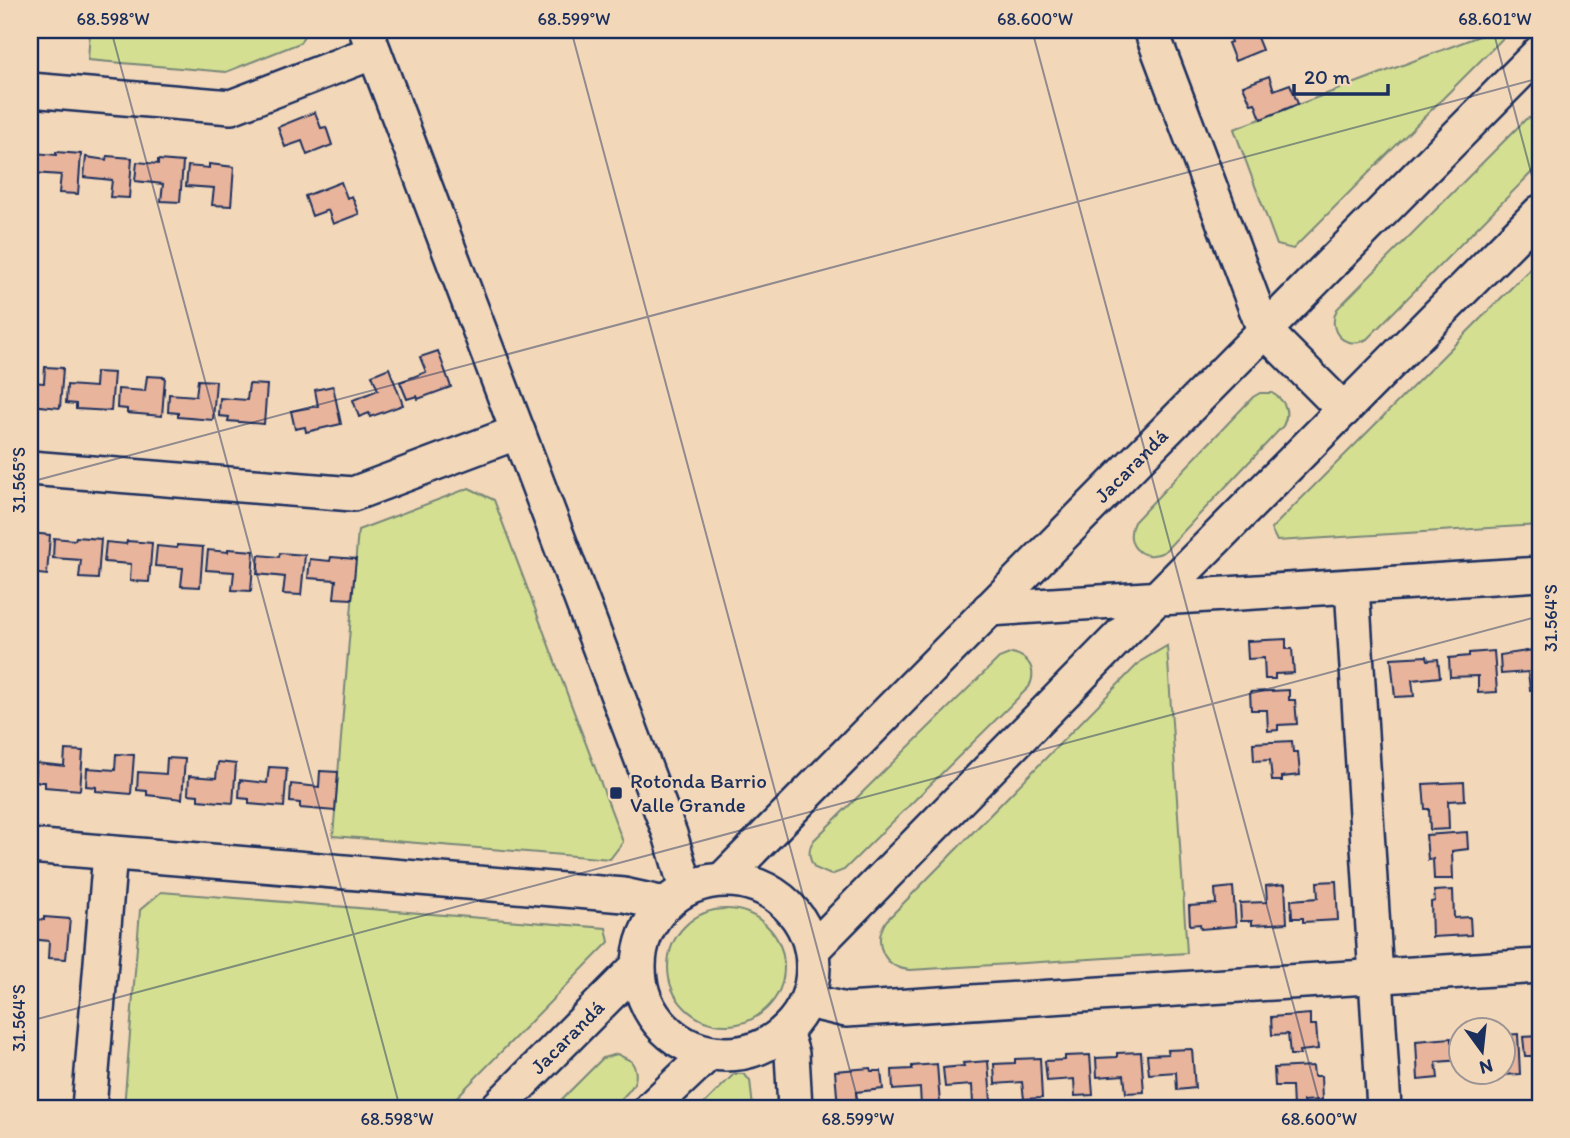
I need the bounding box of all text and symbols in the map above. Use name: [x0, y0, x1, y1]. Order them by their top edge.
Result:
text: 68.598°W: [76, 8, 150, 30]
text: 68.599°W: [538, 8, 610, 30]
text: 68.600°W: [997, 8, 1073, 30]
text: 68.601°W: [1458, 8, 1532, 30]
scale bar: [1294, 52, 1388, 96]
text: 20 m: [1304, 64, 1351, 89]
street label: Jacarandá: [1089, 423, 1173, 508]
text: 31.565°S: [8, 447, 30, 513]
text: 31.564°S: [1540, 584, 1562, 652]
place label: Rotonda Barrio Valle Grande: [630, 768, 767, 817]
marker: Rotonda Barrio Valle Grande: [608, 785, 624, 801]
text: 31.564°S: [8, 984, 30, 1052]
street label: Jacarandá: [525, 994, 609, 1079]
north arrow: [1448, 1016, 1518, 1086]
text: N: [1477, 1054, 1495, 1080]
text: 68.598°W: [360, 1108, 434, 1130]
text: 68.599°W: [822, 1108, 894, 1130]
text: 68.600°W: [1281, 1108, 1357, 1130]

